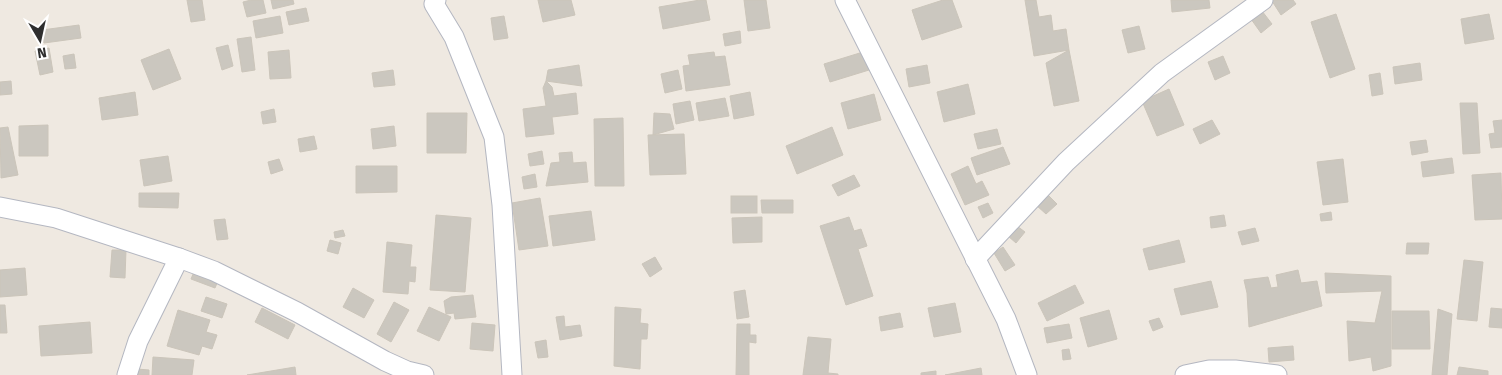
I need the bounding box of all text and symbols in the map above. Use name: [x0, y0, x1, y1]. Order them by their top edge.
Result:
north arrow: [15, 15, 65, 65]
text: N: [36, 43, 48, 61]

